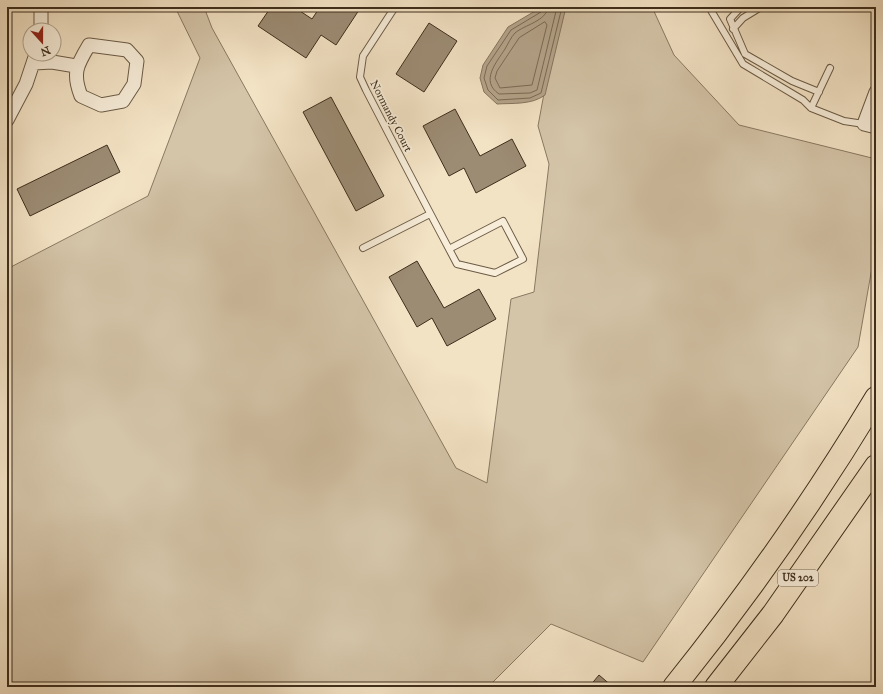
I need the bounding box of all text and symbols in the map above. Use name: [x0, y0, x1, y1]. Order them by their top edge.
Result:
north arrow: [22, 22, 62, 62]
text: N: [38, 43, 52, 59]
street label: Normandy Court: [367, 78, 415, 154]
road number: US 202: [778, 570, 818, 586]

